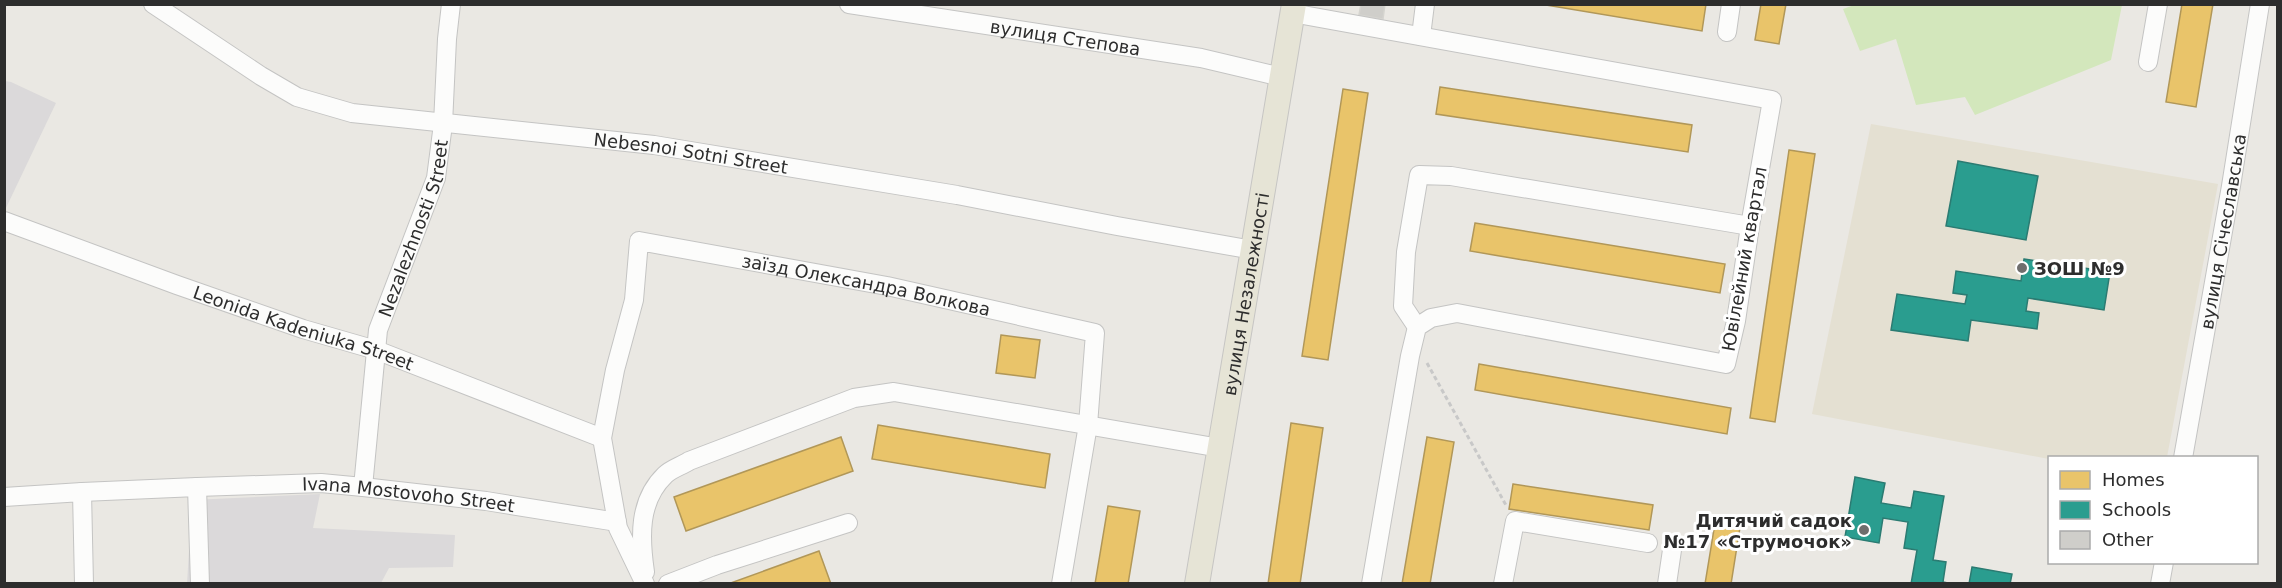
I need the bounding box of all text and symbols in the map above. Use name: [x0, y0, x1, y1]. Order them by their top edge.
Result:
street label: вулиця Степова: [989, 15, 1142, 59]
street label: Nebesnoi Sotni Street: [593, 128, 789, 177]
street label: вулиця Січеславська: [2195, 132, 2250, 331]
street label: Nezalezhnosti Street: [374, 138, 451, 320]
street label: Ювілейний квартал: [1717, 165, 1771, 353]
street label: вулиця Незалежності: [1218, 191, 1273, 397]
street label: заїзд Олександра Волкова: [740, 249, 993, 320]
place label: ЗОШ №9: [2034, 258, 2125, 279]
marker: ЗОШ №9: [2015, 261, 2029, 275]
street label: Leonida Kadeniuka Street: [191, 281, 417, 374]
legend: [2048, 456, 2258, 564]
text: Homes: [2102, 469, 2165, 490]
street label: Ivana Mostovoho Street: [302, 472, 516, 516]
text: Schools: [2102, 499, 2171, 520]
place label: Дитячий садок №17 «Струмочок»: [1663, 510, 1852, 552]
marker: Дитячий садок №17 «Струмочок»: [1857, 523, 1871, 537]
text: Other: [2102, 529, 2154, 550]

